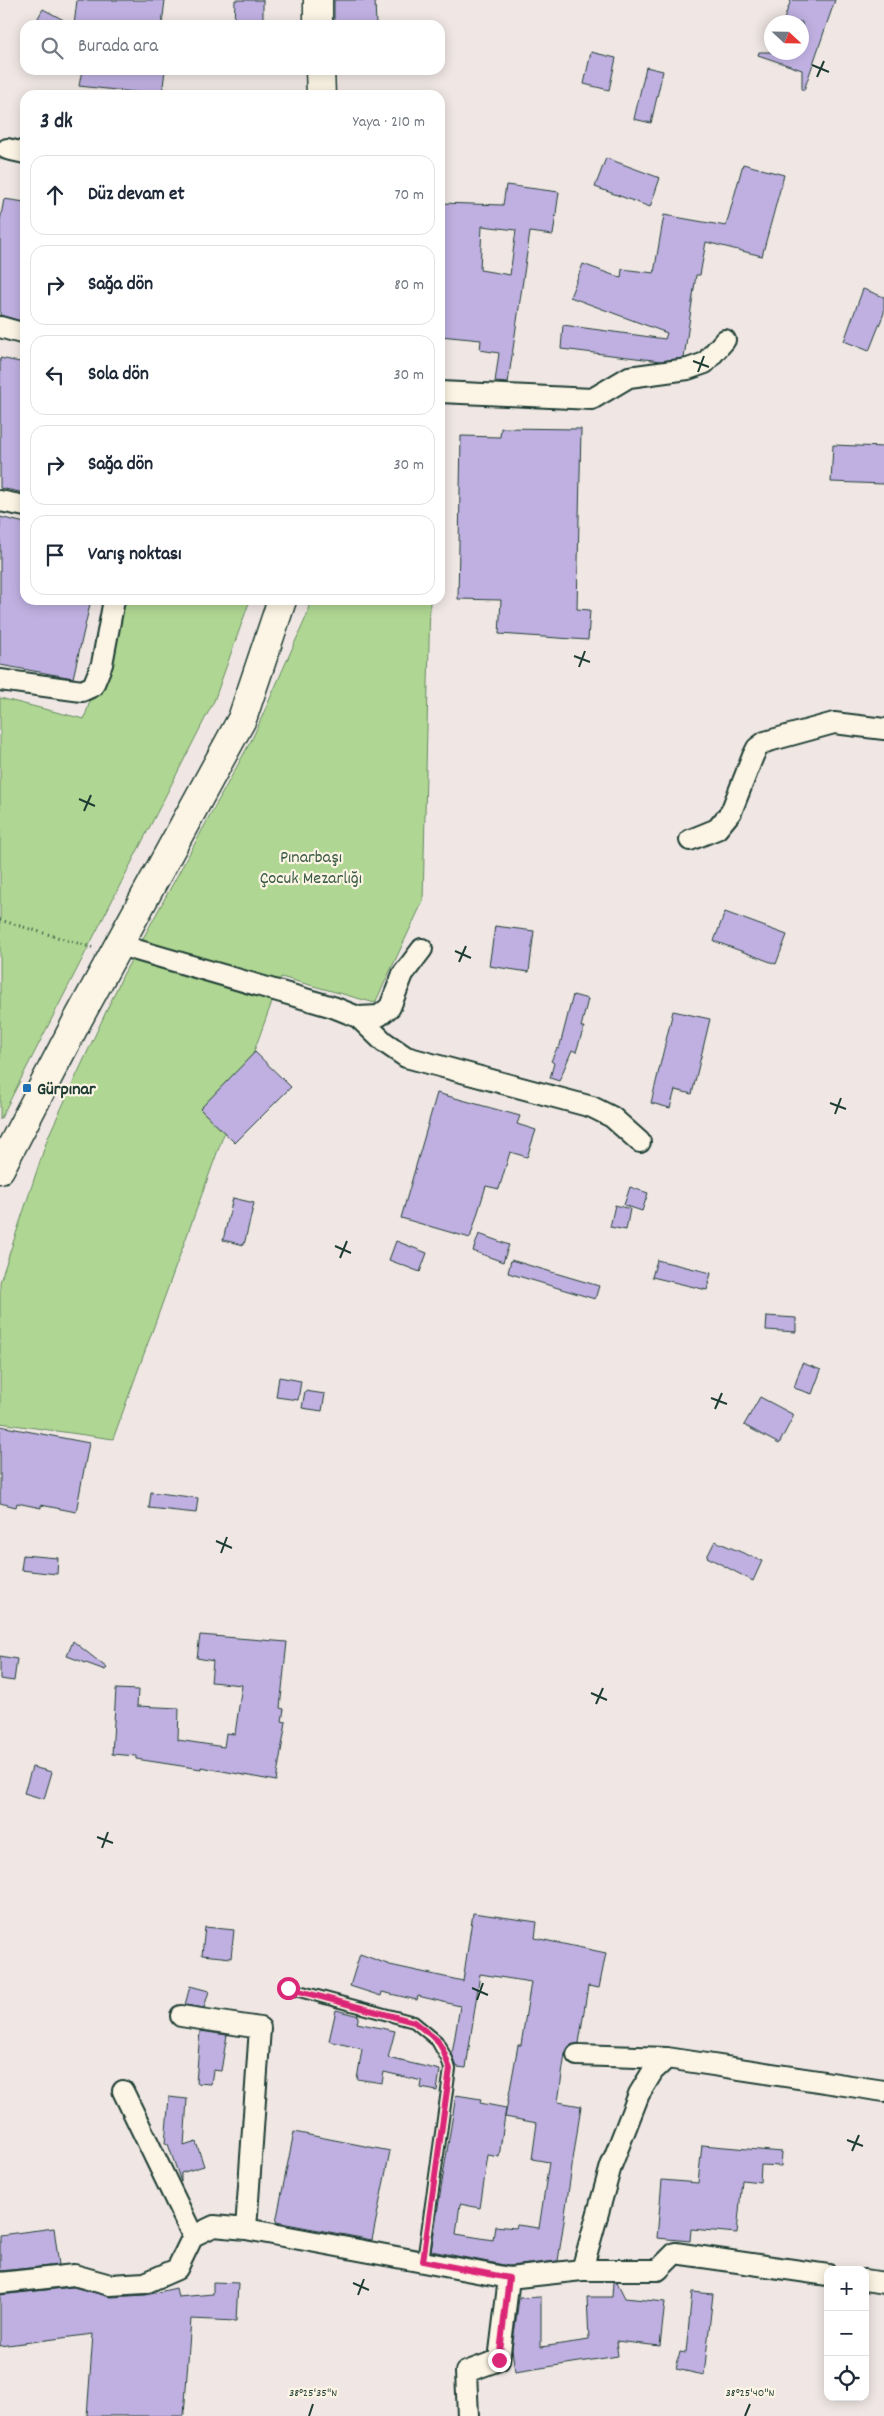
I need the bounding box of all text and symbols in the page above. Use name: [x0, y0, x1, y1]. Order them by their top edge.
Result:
north arrow: [764, 15, 809, 60]
search box: [20, 20, 445, 75]
icon: search: [38, 34, 66, 62]
text: Burada ara: [78, 34, 158, 61]
text: 3 dk: [40, 108, 73, 138]
text: Yaya · 210 m: [353, 111, 425, 134]
icon: ahead: [41, 181, 69, 209]
text: Düz devam et: [88, 182, 184, 209]
text: 70 m: [394, 184, 424, 207]
icon: right: [41, 271, 69, 299]
text: Sağa dön: [88, 272, 153, 299]
text: 80 m: [394, 274, 424, 297]
icon: left: [41, 361, 69, 389]
text: Sola dön: [88, 362, 149, 389]
text: 30 m: [394, 364, 424, 387]
icon: right: [41, 451, 69, 479]
text: Sağa dön: [88, 452, 153, 479]
text: 30 m: [394, 454, 424, 477]
icon: arrive: [41, 541, 69, 569]
text: Varış noktası: [88, 542, 182, 569]
park label: Pınarbaşı Çocuk Mezarlığı: [260, 846, 362, 892]
place label: Gürpınar: [37, 1078, 96, 1103]
marker: Gürpınar: [21, 1082, 33, 1094]
route start: [277, 1977, 300, 2000]
map controls: [824, 2266, 869, 2401]
button: +: [824, 2266, 869, 2311]
button: −: [824, 2311, 869, 2356]
route end: [488, 2349, 511, 2372]
button: locate: [824, 2356, 869, 2401]
text: 38°25'35"N: [289, 2385, 337, 2402]
text: 38°25'40"N: [726, 2385, 775, 2402]

